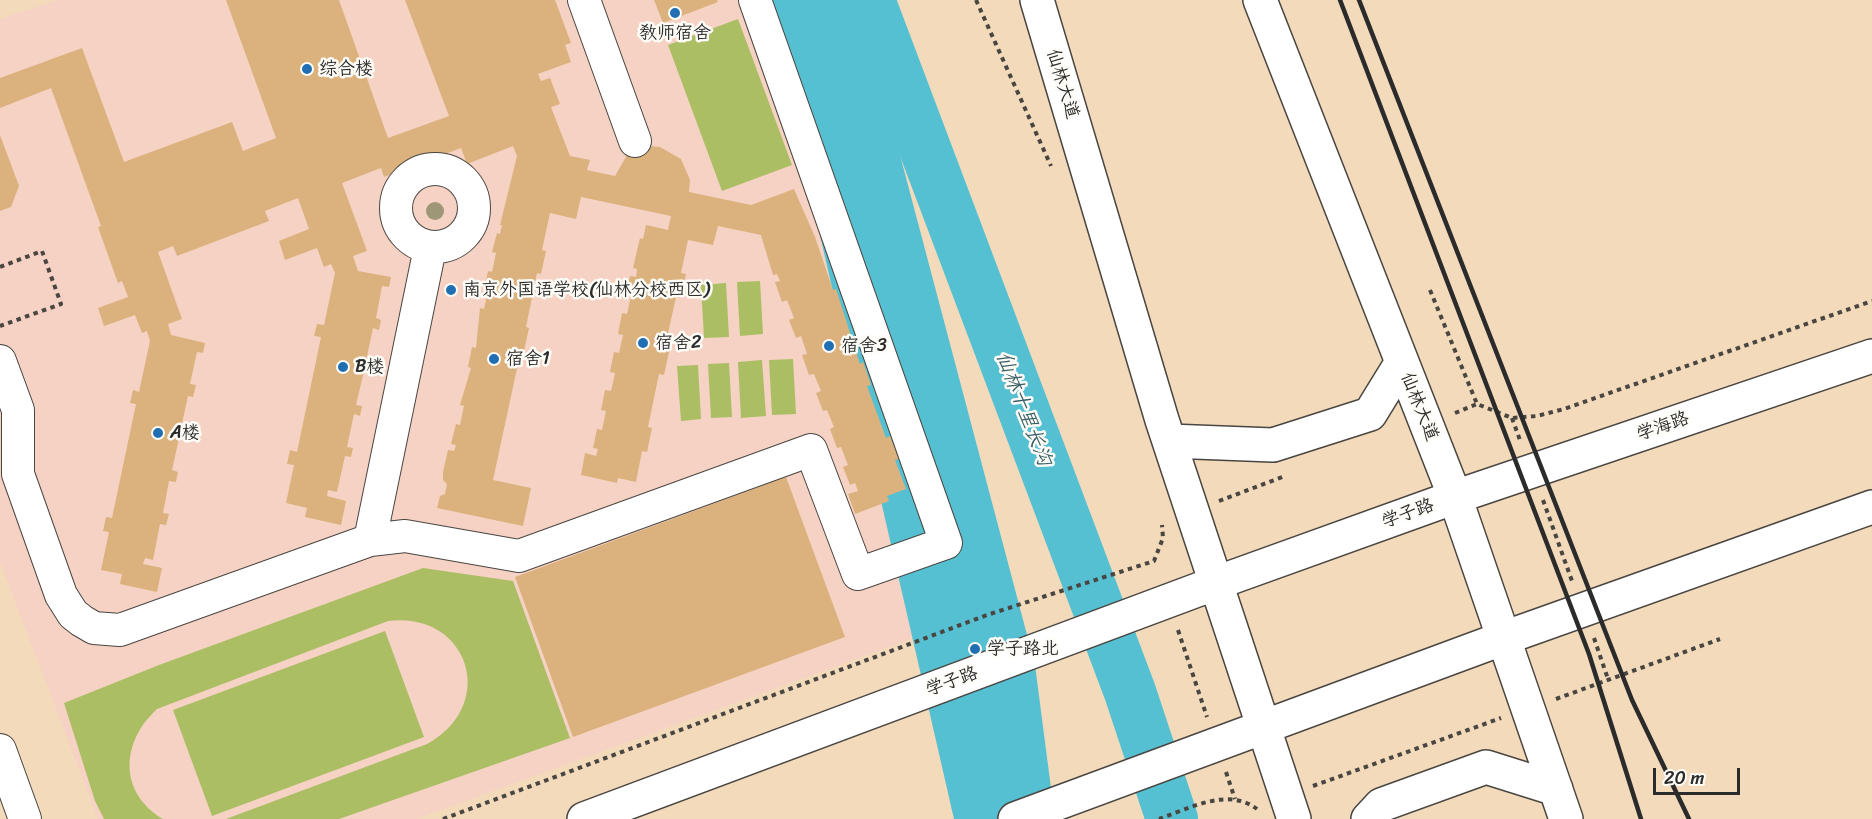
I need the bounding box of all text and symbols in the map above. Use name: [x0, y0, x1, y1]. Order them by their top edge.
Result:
marker: 教师宿舍: [668, 6, 682, 20]
place label: 教师宿舍: [639, 22, 711, 44]
street label: 仙林大道: [1041, 46, 1083, 122]
place label: 综合楼: [319, 58, 373, 80]
marker: 综合楼: [300, 62, 314, 76]
place label: 南京外国语学校(仙林分校西区): [463, 279, 710, 301]
marker: 南京外国语学校(仙林分校西区): [444, 283, 458, 297]
place label: 宿舍2: [655, 332, 701, 354]
place label: 宿舍3: [841, 335, 887, 357]
marker: 宿舍2: [636, 336, 650, 350]
marker: 宿舍3: [822, 339, 836, 353]
place label: 宿舍1: [506, 348, 550, 370]
water label: 仙林十里长沟: [990, 349, 1056, 469]
marker: 宿舍1: [487, 352, 501, 366]
place label: B楼: [355, 356, 384, 378]
marker: B楼: [336, 360, 350, 374]
street label: 仙林大道: [1396, 370, 1442, 444]
street label: 学海路: [1634, 408, 1692, 446]
place label: A楼: [170, 422, 200, 444]
marker: A楼: [151, 426, 165, 440]
street label: 学子路: [1379, 495, 1437, 533]
place label: 学子路北: [987, 638, 1059, 660]
marker: 学子路北: [968, 642, 982, 656]
street label: 学子路: [923, 663, 981, 701]
scale bar: [1656, 756, 1743, 794]
text: 20 m: [1664, 762, 1704, 794]

